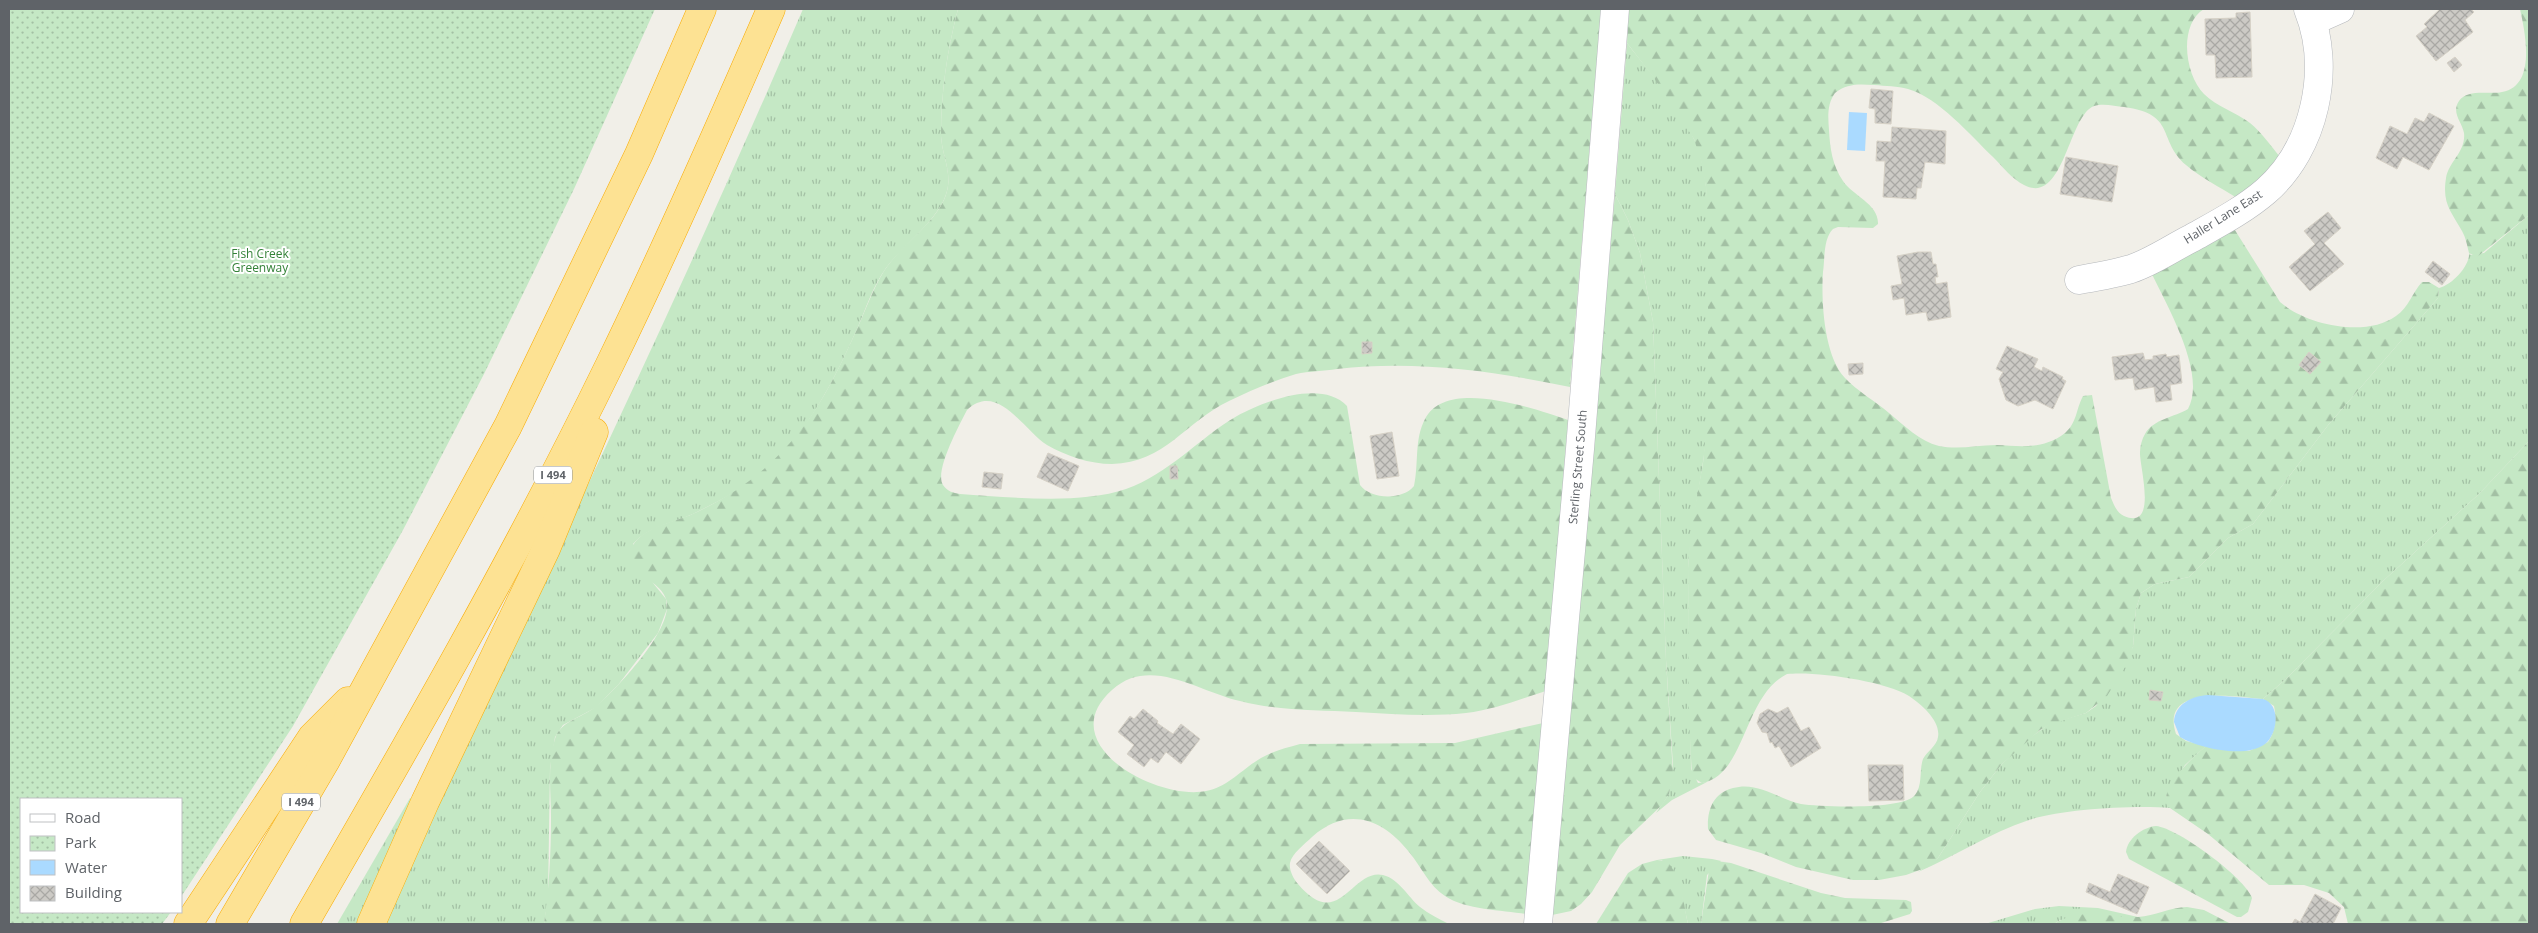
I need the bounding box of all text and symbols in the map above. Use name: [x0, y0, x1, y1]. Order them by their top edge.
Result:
street label: Haller Lane East: [2180, 186, 2265, 248]
park label: Fish Creek Greenway: [231, 245, 290, 276]
street label: Sterling Street South: [1564, 409, 1591, 525]
road number: I 494: [534, 466, 572, 484]
road number: I 494: [282, 794, 320, 810]
legend: [20, 798, 182, 913]
text: Road: [65, 807, 101, 827]
text: Park: [65, 832, 96, 852]
text: Water: [65, 857, 107, 877]
text: Building: [65, 882, 122, 902]

